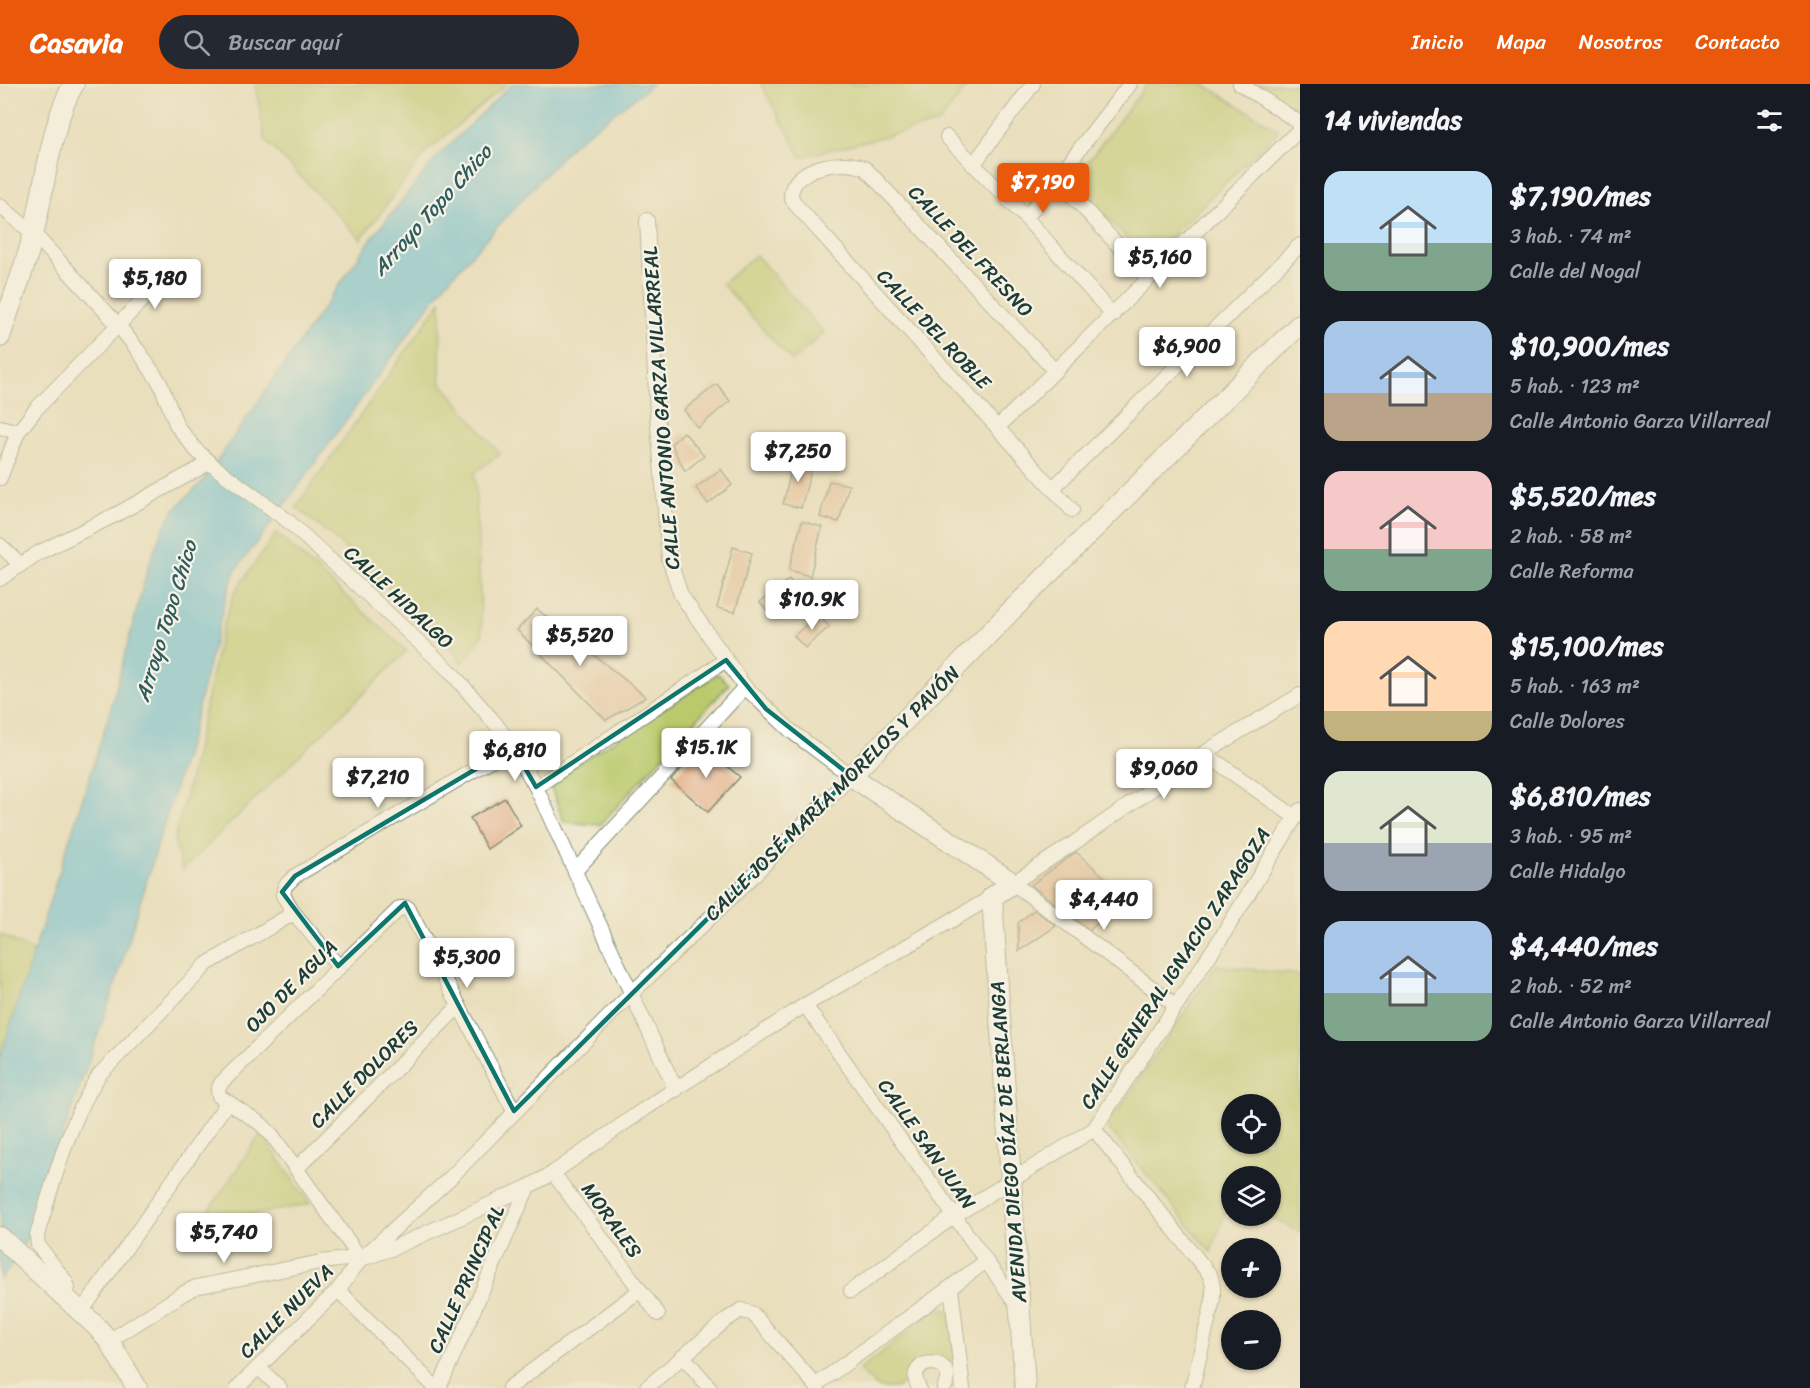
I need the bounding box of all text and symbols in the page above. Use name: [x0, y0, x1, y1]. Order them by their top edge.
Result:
search box: [159, 15, 579, 69]
text: Casavia: [30, 18, 123, 67]
text: Buscar aquí: [228, 23, 340, 62]
text: Inicio: [1411, 23, 1463, 61]
text: Mapa: [1496, 23, 1546, 61]
text: Nosotros: [1579, 23, 1662, 61]
text: Contacto: [1695, 23, 1780, 61]
icon: search: [180, 26, 213, 59]
text: 14 viviendas: [1324, 97, 1462, 143]
icon: filters: [1753, 104, 1786, 137]
water label: Arroyo Topo Chico: [361, 134, 503, 285]
pin: $7,190: [994, 163, 1092, 214]
text: $7,190: [1011, 165, 1075, 200]
text: $7,190/mes: [1510, 173, 1651, 219]
street label: CALLE DEL FRESNO: [899, 177, 1042, 326]
icon: home: [1372, 195, 1444, 267]
text: 3 hab. · 74 m²: [1510, 219, 1632, 254]
pin: $5,160: [1111, 238, 1209, 289]
text: $5,160: [1128, 240, 1192, 275]
street label: CALLE ANTONIO GARZA VILLARREAL: [633, 244, 690, 571]
text: Calle del Nogal: [1510, 254, 1640, 289]
pin: $5,180: [106, 259, 204, 310]
street label: CALLE DEL ROBLE: [868, 260, 1001, 400]
text: $5,180: [123, 261, 187, 296]
text: $10,900/mes: [1510, 323, 1669, 369]
pin: $6,900: [1138, 327, 1236, 378]
text: $6,900: [1153, 329, 1221, 364]
icon: home: [1372, 345, 1444, 417]
text: 5 hab. · 123 m²: [1510, 369, 1640, 404]
text: Calle Antonio Garza Villarreal: [1510, 404, 1770, 439]
pin: $7,250: [749, 432, 847, 483]
text: $7,250: [765, 434, 831, 469]
text: $5,520/mes: [1510, 473, 1656, 519]
icon: home: [1372, 495, 1444, 567]
text: 2 hab. · 58 m²: [1510, 519, 1632, 554]
water label: Arroyo Topo Chico: [123, 534, 209, 707]
street label: CALLE HIDALGO: [335, 537, 462, 658]
text: Calle Reforma: [1510, 554, 1634, 589]
pin: $10.9K: [763, 580, 861, 631]
text: $10.9K: [779, 582, 845, 617]
pin: $5,520: [531, 616, 629, 667]
text: $5,520: [546, 618, 614, 653]
text: $15,100/mes: [1510, 623, 1664, 669]
icon: home: [1372, 645, 1444, 717]
street label: CALLE JOSÉ MARÍA MORELOS Y PAVÓN: [696, 657, 969, 930]
text: 5 hab. · 163 m²: [1510, 669, 1640, 704]
text: Calle Dolores: [1510, 704, 1625, 739]
pin: $15.1K: [657, 728, 755, 779]
text: $15.1K: [675, 730, 737, 765]
pin: $6,810: [466, 731, 564, 782]
text: $6,810: [483, 733, 547, 768]
pin: $9,060: [1115, 749, 1213, 800]
text: $9,060: [1130, 751, 1198, 786]
pin: $7,210: [329, 758, 427, 809]
text: $7,210: [346, 760, 410, 795]
text: $6,810/mes: [1510, 773, 1651, 819]
icon: home: [1372, 795, 1444, 867]
text: 3 hab. · 95 m²: [1510, 819, 1632, 854]
street label: CALLE GENERAL IGNACIO ZARAGOZA: [1071, 820, 1280, 1116]
text: Calle Hidalgo: [1510, 854, 1626, 889]
pin: $4,440: [1055, 880, 1153, 931]
text: $4,440: [1070, 882, 1138, 917]
text: $4,440/mes: [1510, 923, 1658, 969]
street label: OJO DE AGUA: [236, 931, 346, 1041]
pin: $5,300: [418, 938, 516, 989]
text: $5,300: [433, 940, 501, 975]
icon: home: [1372, 945, 1444, 1017]
text: 2 hab. · 52 m²: [1510, 969, 1632, 1004]
street label: AVENIDA DIEGO DÍAZ DE BERLANGA: [980, 980, 1037, 1305]
text: Calle Antonio Garza Villarreal: [1510, 1004, 1770, 1039]
street label: CALLE DOLORES: [301, 1011, 428, 1137]
street label: CALLE SAN JUAN: [868, 1071, 985, 1217]
map controls: [1221, 1094, 1281, 1370]
button: locate: [1221, 1094, 1281, 1154]
button: layers: [1221, 1166, 1281, 1226]
street label: MORALES: [572, 1175, 652, 1266]
street label: CALLE PRINCIPAL: [418, 1199, 515, 1359]
pin: $5,740: [175, 1213, 273, 1264]
text: $5,740: [190, 1215, 258, 1250]
button: +: [1221, 1238, 1281, 1298]
street label: CALLE NUEVA: [231, 1256, 342, 1367]
button: −: [1221, 1310, 1281, 1370]

